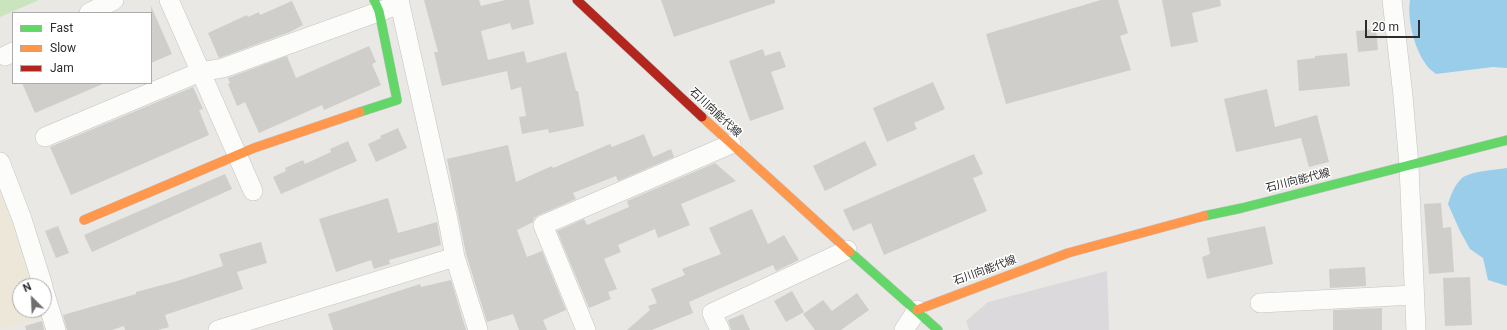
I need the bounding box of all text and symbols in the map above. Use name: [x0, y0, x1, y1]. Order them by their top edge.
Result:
legend: [12, 12, 152, 84]
scale bar: [1367, 12, 1422, 38]
text: 20 m: [1372, 20, 1399, 34]
text: Fast: [50, 21, 73, 35]
text: Slow: [50, 41, 76, 55]
text: Jam: [50, 61, 74, 75]
street label: 石川向能代線: [686, 86, 744, 140]
street label: 石川向能代線: [1264, 167, 1332, 195]
street label: 石川向能代線: [952, 254, 1018, 288]
north arrow: [12, 278, 52, 318]
text: N: [21, 280, 34, 295]

